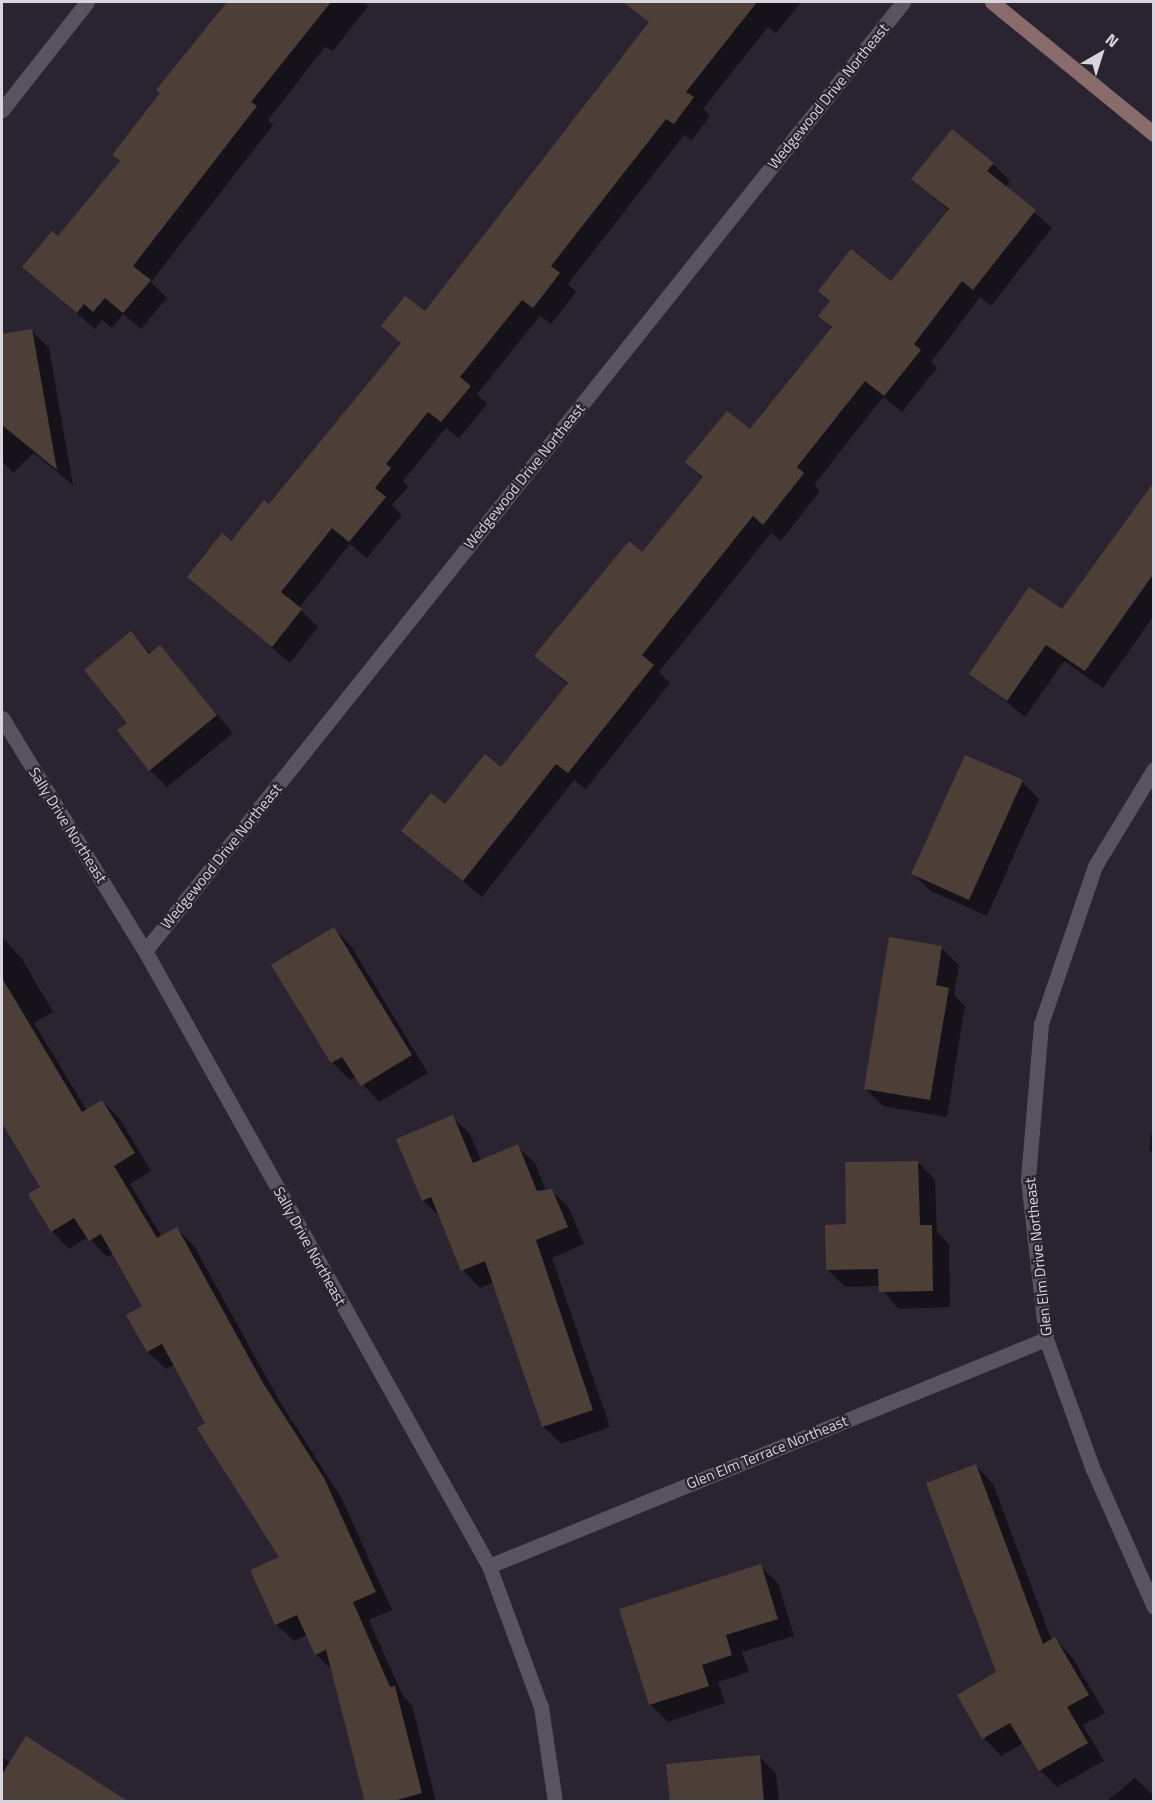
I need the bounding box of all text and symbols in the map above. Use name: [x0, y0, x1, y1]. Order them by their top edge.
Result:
street label: Wedgewood Drive Northeast: [764, 20, 892, 172]
north arrow: [1071, 24, 1131, 84]
text: N: [1100, 27, 1124, 53]
street label: Wedgewood Drive Northeast: [460, 400, 588, 552]
street label: Sally Drive Northeast: [25, 764, 111, 886]
street label: Wedgewood Drive Northeast: [157, 780, 285, 932]
street label: Glen Elm Drive Northeast: [1021, 1177, 1055, 1337]
street label: Sally Drive Northeast: [270, 1183, 350, 1309]
street label: Glen Elm Terrace Northeast: [684, 1411, 850, 1493]

